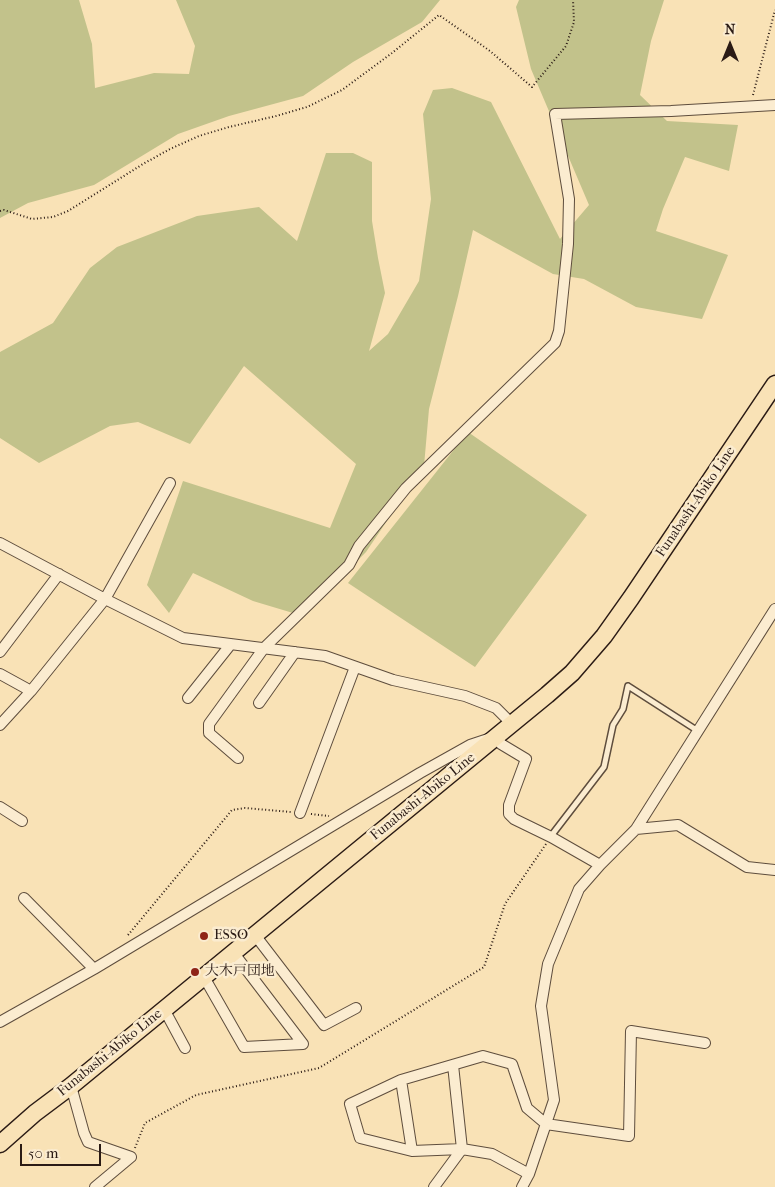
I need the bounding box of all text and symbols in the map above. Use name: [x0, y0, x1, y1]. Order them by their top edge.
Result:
north arrow: [705, 20, 755, 70]
text: N: [725, 21, 735, 38]
street label: Funabashi-Abiko Line: [653, 444, 739, 560]
street label: Funabashi-Abiko Line: [367, 750, 479, 844]
place label: ESSO: [214, 928, 248, 944]
marker: ESSO: [198, 930, 210, 942]
place label: 大木戸団地: [205, 964, 275, 980]
marker: 大木戸団地: [189, 966, 201, 978]
street label: Funabashi-Abiko Line: [54, 1006, 166, 1100]
scale bar: [22, 1134, 104, 1166]
text: 50 m: [28, 1144, 58, 1162]

